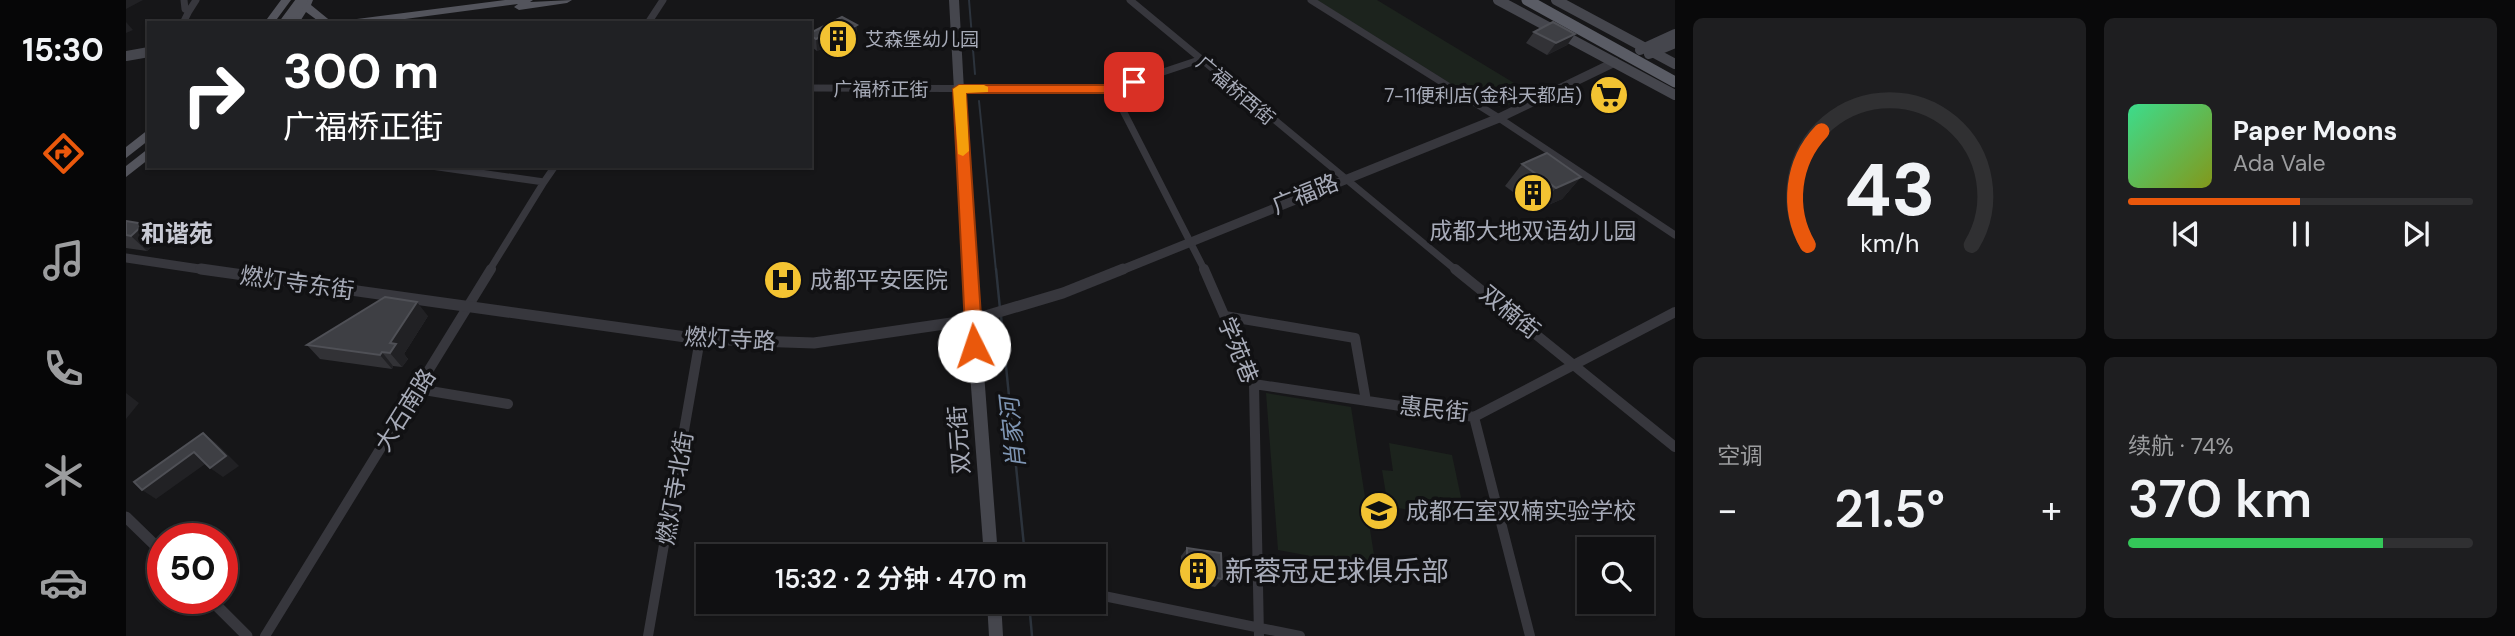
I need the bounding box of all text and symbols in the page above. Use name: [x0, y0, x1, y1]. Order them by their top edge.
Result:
building icon: 艾森堡幼儿园: [817, 18, 859, 60]
place label: 艾森堡幼儿园: [865, 27, 979, 52]
text: 15:30: [22, 29, 104, 71]
text: 300 m: [283, 39, 439, 103]
icon: right: [168, 49, 259, 140]
street label: 广福桥西街: [1191, 50, 1280, 130]
pin: [1104, 52, 1164, 112]
icon: arrive: [1115, 63, 1153, 101]
supermarket icon: 7-11便利店(金科天都店): [1588, 74, 1630, 116]
street label: 广福桥正街: [833, 77, 929, 102]
place label: 7-11便利店(金科天都店): [1384, 83, 1582, 108]
text: 广福桥正街: [283, 106, 443, 148]
text: Paper Moons: [2233, 114, 2397, 148]
icon: directions: [39, 129, 88, 178]
text: 43: [1844, 143, 1935, 238]
text: Ada Vale: [2233, 148, 2326, 178]
street label: 广福路: [1267, 167, 1343, 221]
building icon: 成都大地双语幼儿园: [1512, 172, 1554, 214]
icon: previous: [2167, 215, 2205, 253]
icon: pause: [2282, 215, 2320, 253]
icon: next: [2397, 215, 2435, 253]
place label: 成都大地双语幼儿园: [1430, 216, 1637, 246]
district label: 和谐苑: [141, 218, 213, 249]
text: km/h: [1860, 227, 1919, 260]
icon: music: [39, 236, 88, 285]
hospital icon: 成都平安医院: [762, 259, 804, 301]
street label: 燃灯寺东街: [238, 260, 356, 306]
place label: 成都平安医院: [810, 265, 948, 295]
street label: 双楠街: [1474, 279, 1546, 345]
position arrow: [937, 309, 1011, 383]
street label: 学苑巷: [1211, 312, 1265, 388]
street label: 燃灯寺路: [683, 322, 777, 356]
icon: phone: [39, 344, 88, 393]
street label: 大石南路: [368, 363, 442, 457]
street label: 惠民街: [1398, 390, 1470, 428]
water label: 肖家河: [993, 392, 1032, 470]
street label: 双元街: [942, 405, 976, 475]
street label: 燃灯寺北街: [650, 429, 700, 547]
text: 续航 · 74%: [2128, 431, 2234, 461]
text: 空调: [1717, 441, 1763, 471]
icon: climate: [39, 451, 88, 500]
text: 370 km: [2128, 465, 2312, 533]
text: 21.5°: [1834, 475, 1945, 543]
text: −: [1717, 485, 1738, 535]
text: +: [2041, 485, 2062, 535]
school or university icon: 成都石室双楠实验学校: [1358, 490, 1400, 532]
place label: 成都石室双楠实验学校: [1406, 496, 1636, 526]
speed limit sign: 50: [147, 523, 238, 614]
map controls: [1577, 537, 1654, 614]
button: search: [1577, 537, 1654, 614]
building icon: 新蓉冠足球俱乐部: [1177, 550, 1219, 592]
place label: 新蓉冠足球俱乐部: [1225, 553, 1449, 590]
icon: car: [39, 558, 88, 607]
text: 15:32 · 2 分钟 · 470 m: [775, 562, 1027, 596]

